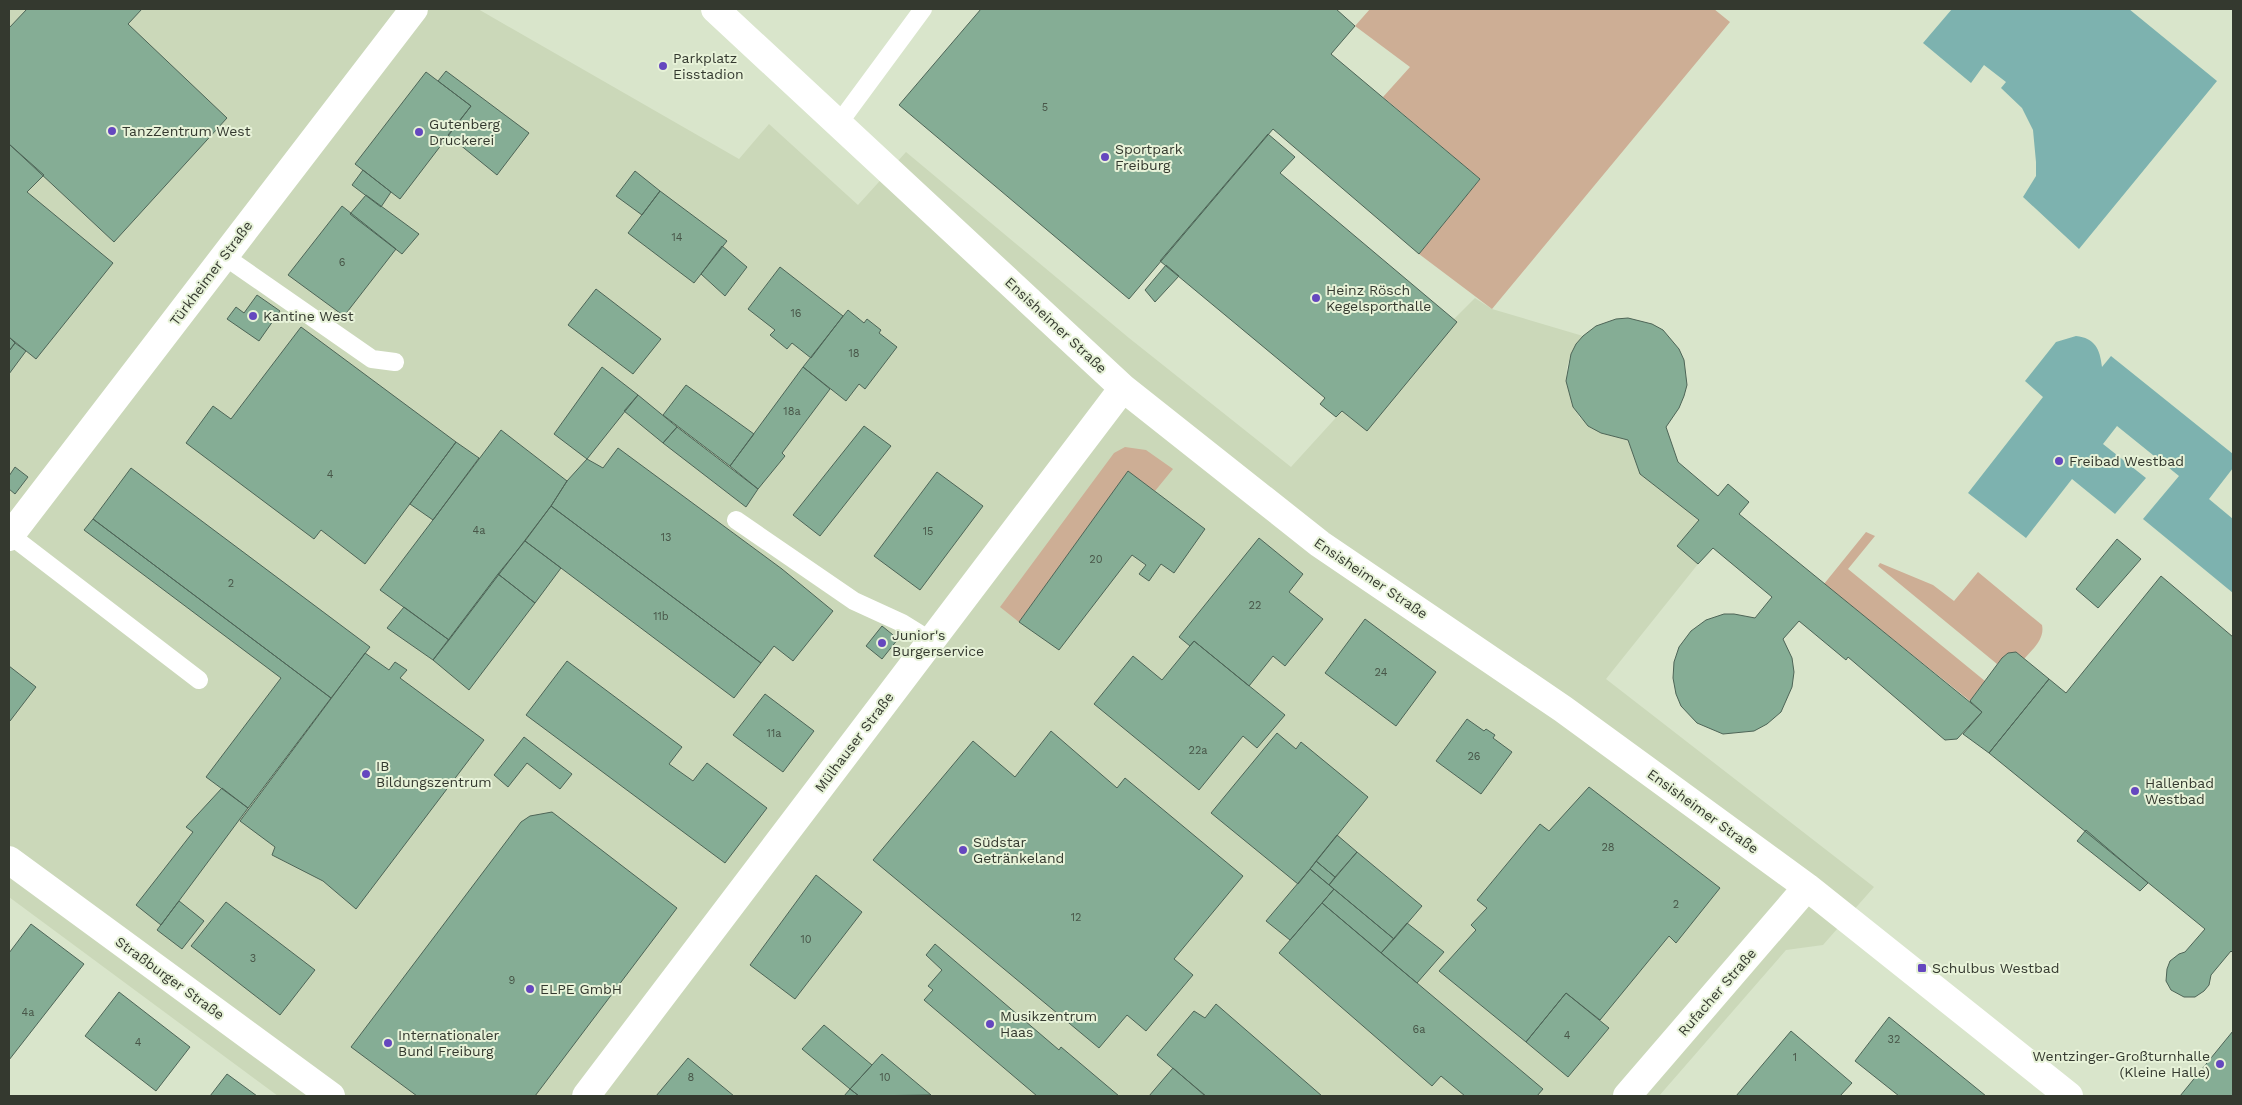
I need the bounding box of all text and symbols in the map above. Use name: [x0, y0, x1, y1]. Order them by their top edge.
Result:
place label: Parkplatz Eisstadion: [673, 50, 744, 82]
marker: Parkplatz Eisstadion: [657, 60, 669, 72]
house number: 5: [1042, 101, 1048, 114]
place label: Gutenberg Druckerei: [429, 116, 501, 148]
place label: TanzZentrum West: [122, 123, 251, 139]
marker: TanzZentrum West: [106, 125, 118, 137]
marker: Gutenberg Druckerei: [413, 126, 425, 138]
place label: Sportpark Freiburg: [1115, 141, 1183, 173]
marker: Sportpark Freiburg: [1099, 151, 1111, 163]
street label: Türkheimer Straße: [166, 218, 256, 328]
house number: 14: [671, 231, 683, 244]
house number: 6: [339, 256, 346, 269]
street label: Ensisheimer Straße: [1002, 274, 1110, 376]
place label: Heinz Rösch Kegelsporthalle: [1326, 282, 1431, 314]
marker: Heinz Rösch Kegelsporthalle: [1310, 292, 1322, 304]
house number: 16: [791, 307, 802, 320]
place label: Kantine West: [263, 308, 354, 324]
marker: Kantine West: [247, 310, 259, 322]
house number: 18: [848, 347, 860, 360]
house number: 18a: [783, 405, 801, 418]
place label: Freibad Westbad: [2069, 453, 2184, 469]
marker: Freibad Westbad: [2053, 455, 2065, 467]
house number: 4: [327, 468, 334, 481]
house number: 4a: [473, 524, 485, 537]
house number: 15: [923, 525, 933, 538]
house number: 13: [661, 531, 671, 544]
street label: Ensisheimer Straße: [1311, 534, 1431, 622]
house number: 20: [1089, 553, 1103, 566]
house number: 2: [228, 577, 234, 590]
house number: 22: [1249, 599, 1261, 612]
house number: 11b: [653, 610, 669, 623]
place label: Junior's Burgerservice: [892, 627, 984, 659]
marker: Junior's Burgerservice: [876, 637, 888, 649]
house number: 24: [1375, 666, 1388, 679]
street label: Mülhauser Straße: [811, 689, 897, 795]
house number: 11a: [767, 727, 781, 740]
house number: 22a: [1188, 744, 1208, 757]
house number: 26: [1467, 750, 1481, 763]
place label: IB Bildungszentrum: [376, 758, 492, 790]
street label: Ensisheimer Straße: [1644, 765, 1762, 857]
marker: IB Bildungszentrum: [360, 768, 372, 780]
place label: Hallenbad Westbad: [2145, 775, 2214, 807]
marker: Hallenbad Westbad: [2129, 785, 2141, 797]
place label: Südstar Getränkeland: [973, 834, 1064, 866]
house number: 28: [1601, 841, 1615, 854]
marker: Südstar Getränkeland: [957, 844, 969, 856]
house number: 2: [1673, 898, 1679, 911]
house number: 12: [1071, 911, 1081, 924]
street label: Straßburger Straße: [113, 933, 227, 1023]
house number: 10: [800, 933, 812, 946]
street label: Rufacher Straße: [1675, 945, 1759, 1039]
house number: 3: [250, 952, 256, 965]
place label: Schulbus Westbad: [1932, 960, 2059, 976]
marker: Schulbus Westbad: [1916, 962, 1928, 974]
house number: 9: [509, 974, 516, 987]
place label: ELPE GmbH: [540, 981, 622, 997]
marker: ELPE GmbH: [524, 983, 536, 995]
house number: 4a: [22, 1006, 34, 1019]
place label: Musikzentrum Haas: [1000, 1008, 1097, 1040]
marker: Musikzentrum Haas: [984, 1018, 996, 1030]
house number: 6a: [1413, 1023, 1425, 1036]
place label: Internationaler Bund Freiburg: [398, 1027, 500, 1059]
house number: 4: [1564, 1029, 1571, 1042]
house number: 32: [1888, 1033, 1900, 1046]
house number: 4: [135, 1036, 142, 1049]
marker: Internationaler Bund Freiburg: [382, 1037, 394, 1049]
place label: Wentzinger-Großturnhalle (Kleine Halle): [2033, 1048, 2210, 1080]
house number: 1: [1793, 1051, 1797, 1064]
marker: Wentzinger-Großturnhalle (Kleine Halle): [2214, 1058, 2226, 1070]
house number: 8: [688, 1071, 695, 1084]
house number: 10: [879, 1071, 891, 1084]

